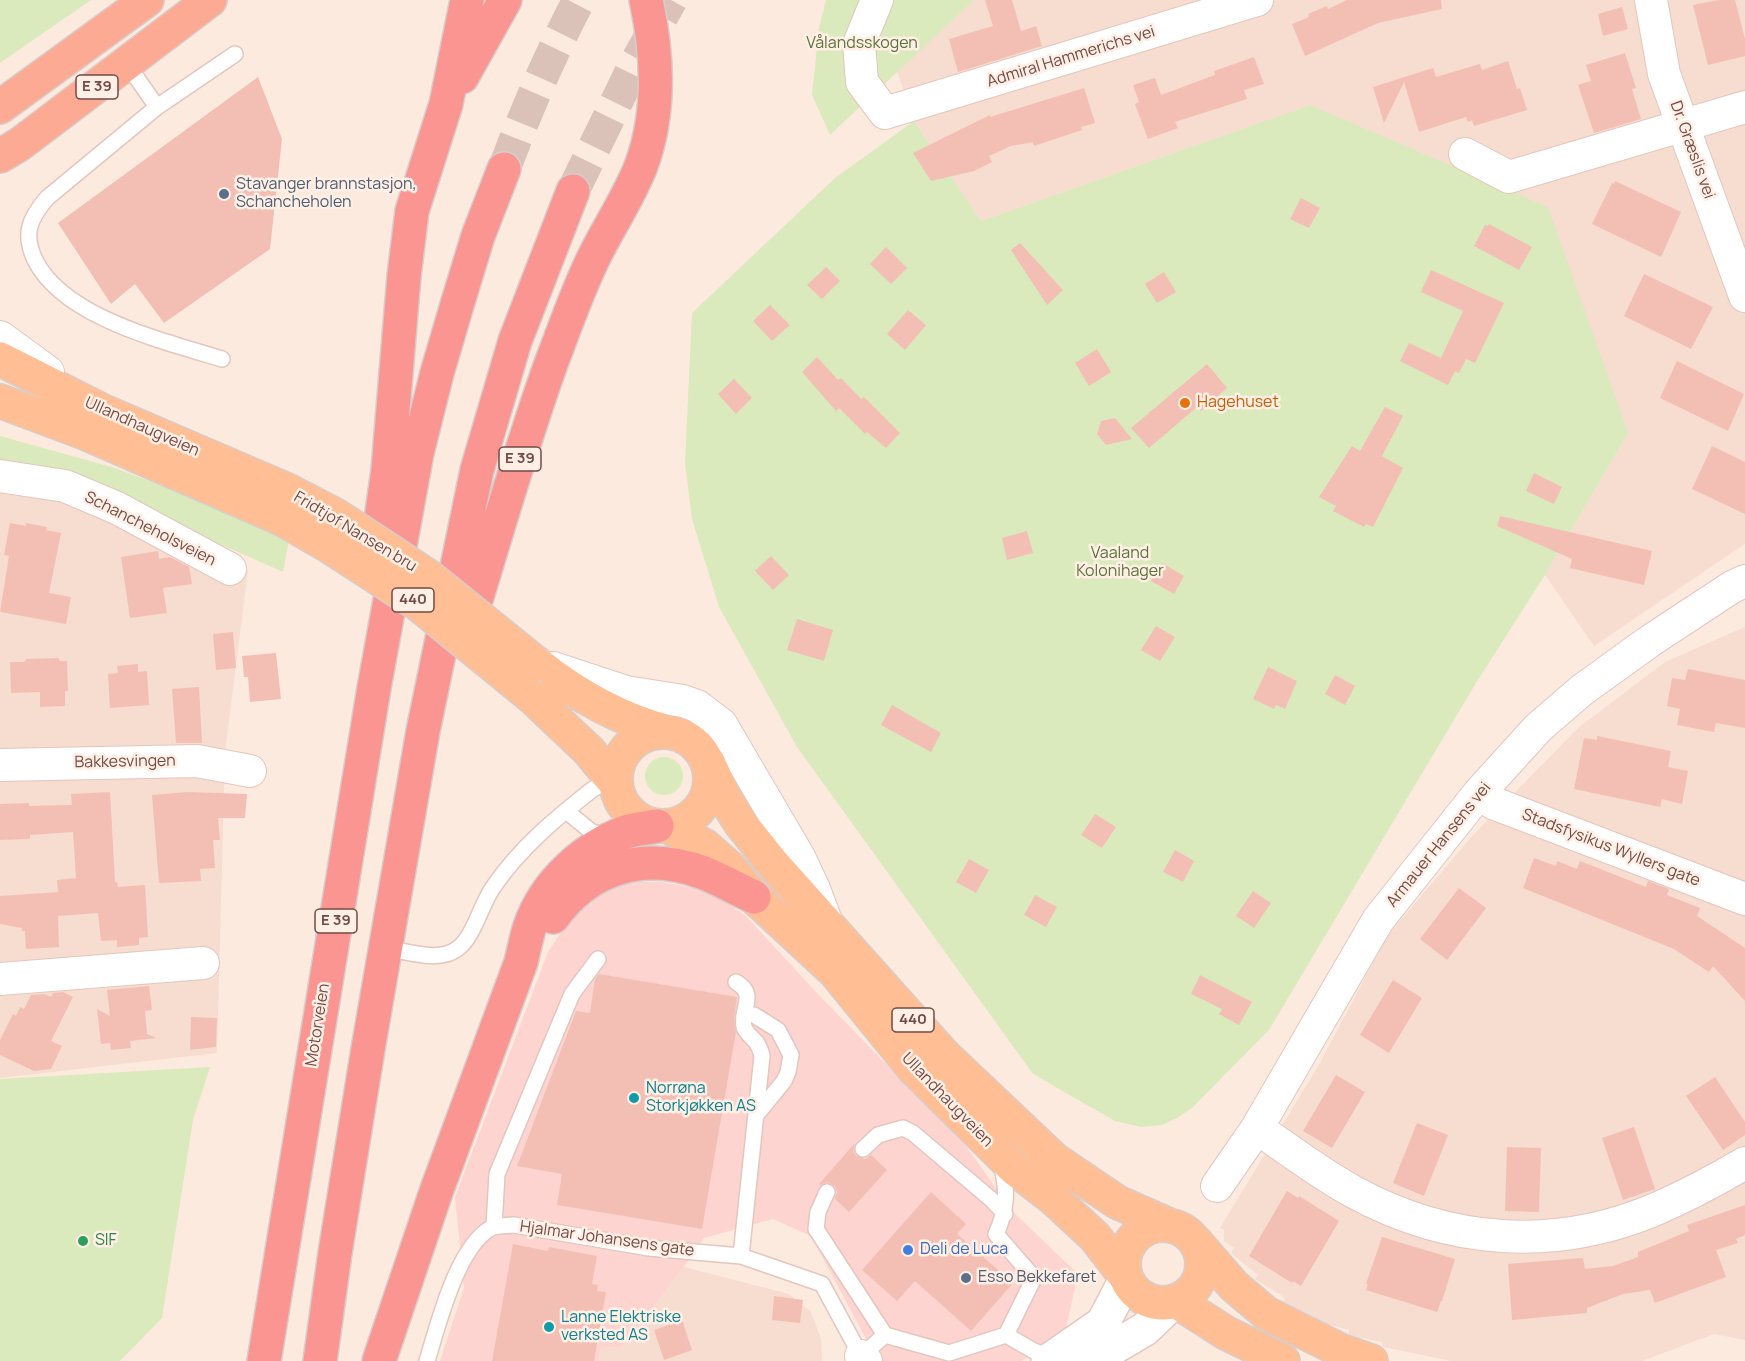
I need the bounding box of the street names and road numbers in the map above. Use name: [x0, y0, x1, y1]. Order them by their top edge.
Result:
street label: Admiral Hammerichs vei: [985, 22, 1157, 92]
road number: E 39: [76, 75, 118, 99]
street label: Dr. Græslis vei: [1665, 98, 1719, 202]
street label: Ullandhaugveien: [82, 393, 202, 461]
road number: E 39: [499, 447, 541, 471]
street label: Schancheholsveien: [81, 488, 219, 570]
street label: Fridtjof Nansen bru: [290, 488, 420, 576]
road number: 440: [392, 588, 434, 612]
street label: Bakkesvingen: [74, 752, 176, 772]
street label: Armauer Hansens vei: [1383, 779, 1495, 911]
street label: Stadsfysikus Wyllers gate: [1519, 805, 1703, 891]
road number: E 39: [315, 909, 357, 933]
street label: Motorveien: [302, 982, 334, 1068]
road number: 440: [892, 1008, 934, 1032]
street label: Ullandhaugveien: [897, 1049, 997, 1151]
street label: Hjalmar Johansens gate: [518, 1217, 696, 1261]

